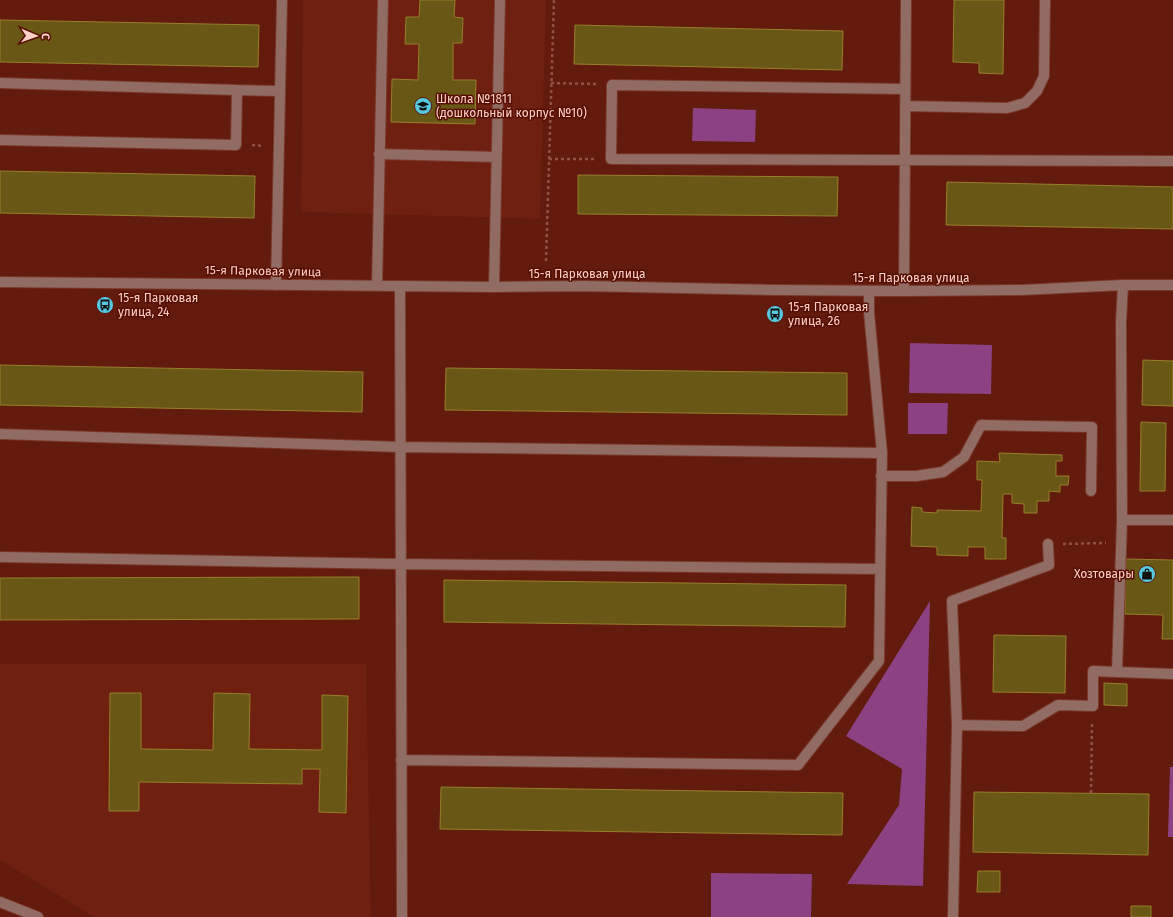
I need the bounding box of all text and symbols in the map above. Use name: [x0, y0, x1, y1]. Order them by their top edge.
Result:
north arrow: [16, 16, 56, 56]
text: С: [39, 33, 52, 40]
place label: Школа №1811 (дошкольный корпус №10): [436, 92, 587, 120]
school or university icon: Школа №1811 (дошкольный корпус №10): [413, 96, 433, 116]
street label: 15-я Парковая улица: [204, 263, 322, 279]
street label: 15-я Парковая улица: [529, 267, 645, 281]
street label: 15-я Парковая улица: [853, 271, 969, 285]
place label: 15-я Парковая улица, 24: [118, 291, 198, 319]
bus stop icon: 15-я Парковая улица, 24: [95, 295, 115, 315]
place label: 15-я Парковая улица, 26: [788, 300, 868, 328]
bus stop icon: 15-я Парковая улица, 26: [765, 304, 785, 324]
shop icon: Хозтовары: [1137, 564, 1157, 584]
place label: Хозтовары: [1074, 567, 1134, 581]

